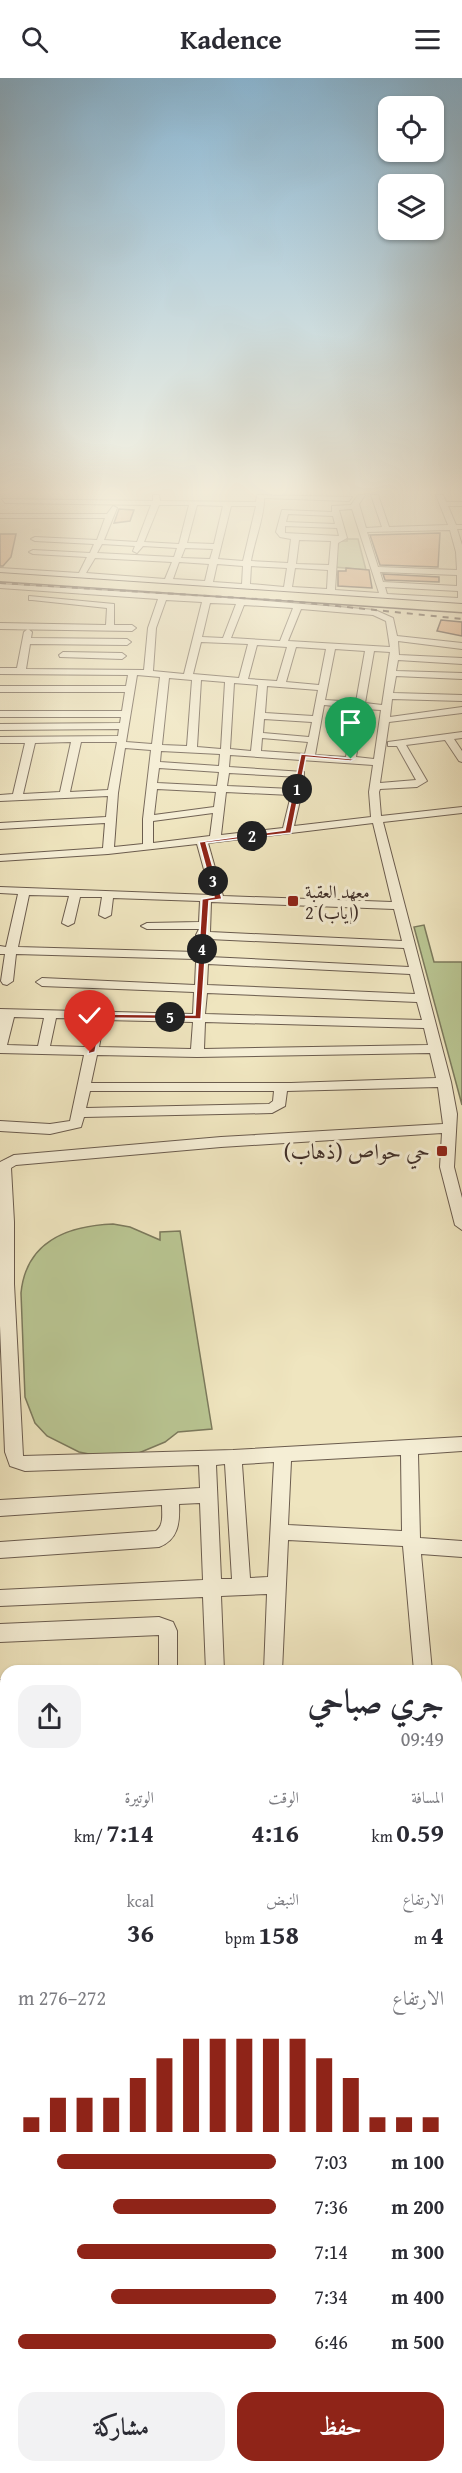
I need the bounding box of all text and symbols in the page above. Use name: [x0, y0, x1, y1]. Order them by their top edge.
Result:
text: Kadence: [180, 19, 282, 59]
icon: search: [18, 23, 51, 56]
icon: menu: [411, 23, 444, 56]
map controls: [378, 96, 444, 240]
button: locate: [378, 96, 444, 162]
button: layers: [378, 174, 444, 240]
pin: [325, 697, 376, 759]
icon: arrive: [334, 706, 367, 739]
pin: 1: [282, 774, 312, 804]
text: 1: [293, 777, 301, 801]
pin: 2: [237, 821, 267, 851]
text: 2: [248, 824, 256, 848]
pin: 3: [198, 866, 228, 896]
text: 3: [209, 869, 217, 893]
place label: معهد العقبة 2 (إياب): [305, 878, 370, 926]
marker: معهد العقبة 2 (إياب): [286, 894, 300, 908]
pin: 4: [187, 934, 217, 964]
text: 4: [198, 937, 206, 961]
pin: [64, 990, 115, 1052]
icon: check: [73, 999, 106, 1032]
pin: 5: [155, 1002, 185, 1032]
text: 5: [166, 1005, 174, 1029]
place label: حي حواص (ذهاب): [283, 1135, 430, 1170]
marker: حي حواص (ذهاب): [435, 1144, 449, 1158]
text: جري صباحي: [308, 1677, 444, 1725]
button: share: [18, 1685, 81, 1748]
text: 09:49: [401, 1724, 444, 1753]
text: الوتيرة: [124, 1785, 154, 1809]
text: الوقت: [268, 1785, 299, 1809]
text: المسافة: [411, 1785, 444, 1809]
text: 7:14: [106, 1813, 154, 1852]
text: 4:16: [251, 1813, 299, 1852]
text: 0.59: [396, 1813, 444, 1852]
text: /km: [74, 1824, 106, 1848]
text: km: [372, 1824, 396, 1848]
text: النبض: [266, 1887, 299, 1911]
text: الارتفاع: [402, 1887, 444, 1911]
text: kcal: [127, 1889, 154, 1913]
text: 36: [127, 1913, 154, 1952]
text: 158: [259, 1915, 299, 1954]
text: 4: [431, 1915, 444, 1954]
text: bpm: [225, 1926, 259, 1950]
text: m: [414, 1926, 431, 1950]
text: 272–276 m: [18, 1983, 106, 2012]
text: الارتفاع: [392, 1983, 444, 2012]
text: 7:03: [314, 2147, 348, 2176]
text: 100 m: [391, 2147, 444, 2176]
text: 7:36: [314, 2192, 348, 2221]
text: 200 m: [391, 2192, 444, 2221]
text: 7:14: [314, 2237, 348, 2266]
text: 300 m: [391, 2237, 444, 2266]
text: 7:34: [314, 2282, 348, 2311]
text: 400 m: [391, 2282, 444, 2311]
text: 6:46: [314, 2327, 348, 2356]
text: 500 m: [391, 2327, 444, 2356]
button: مشاركة: [18, 2392, 225, 2461]
button: حفظ: [237, 2392, 444, 2461]

